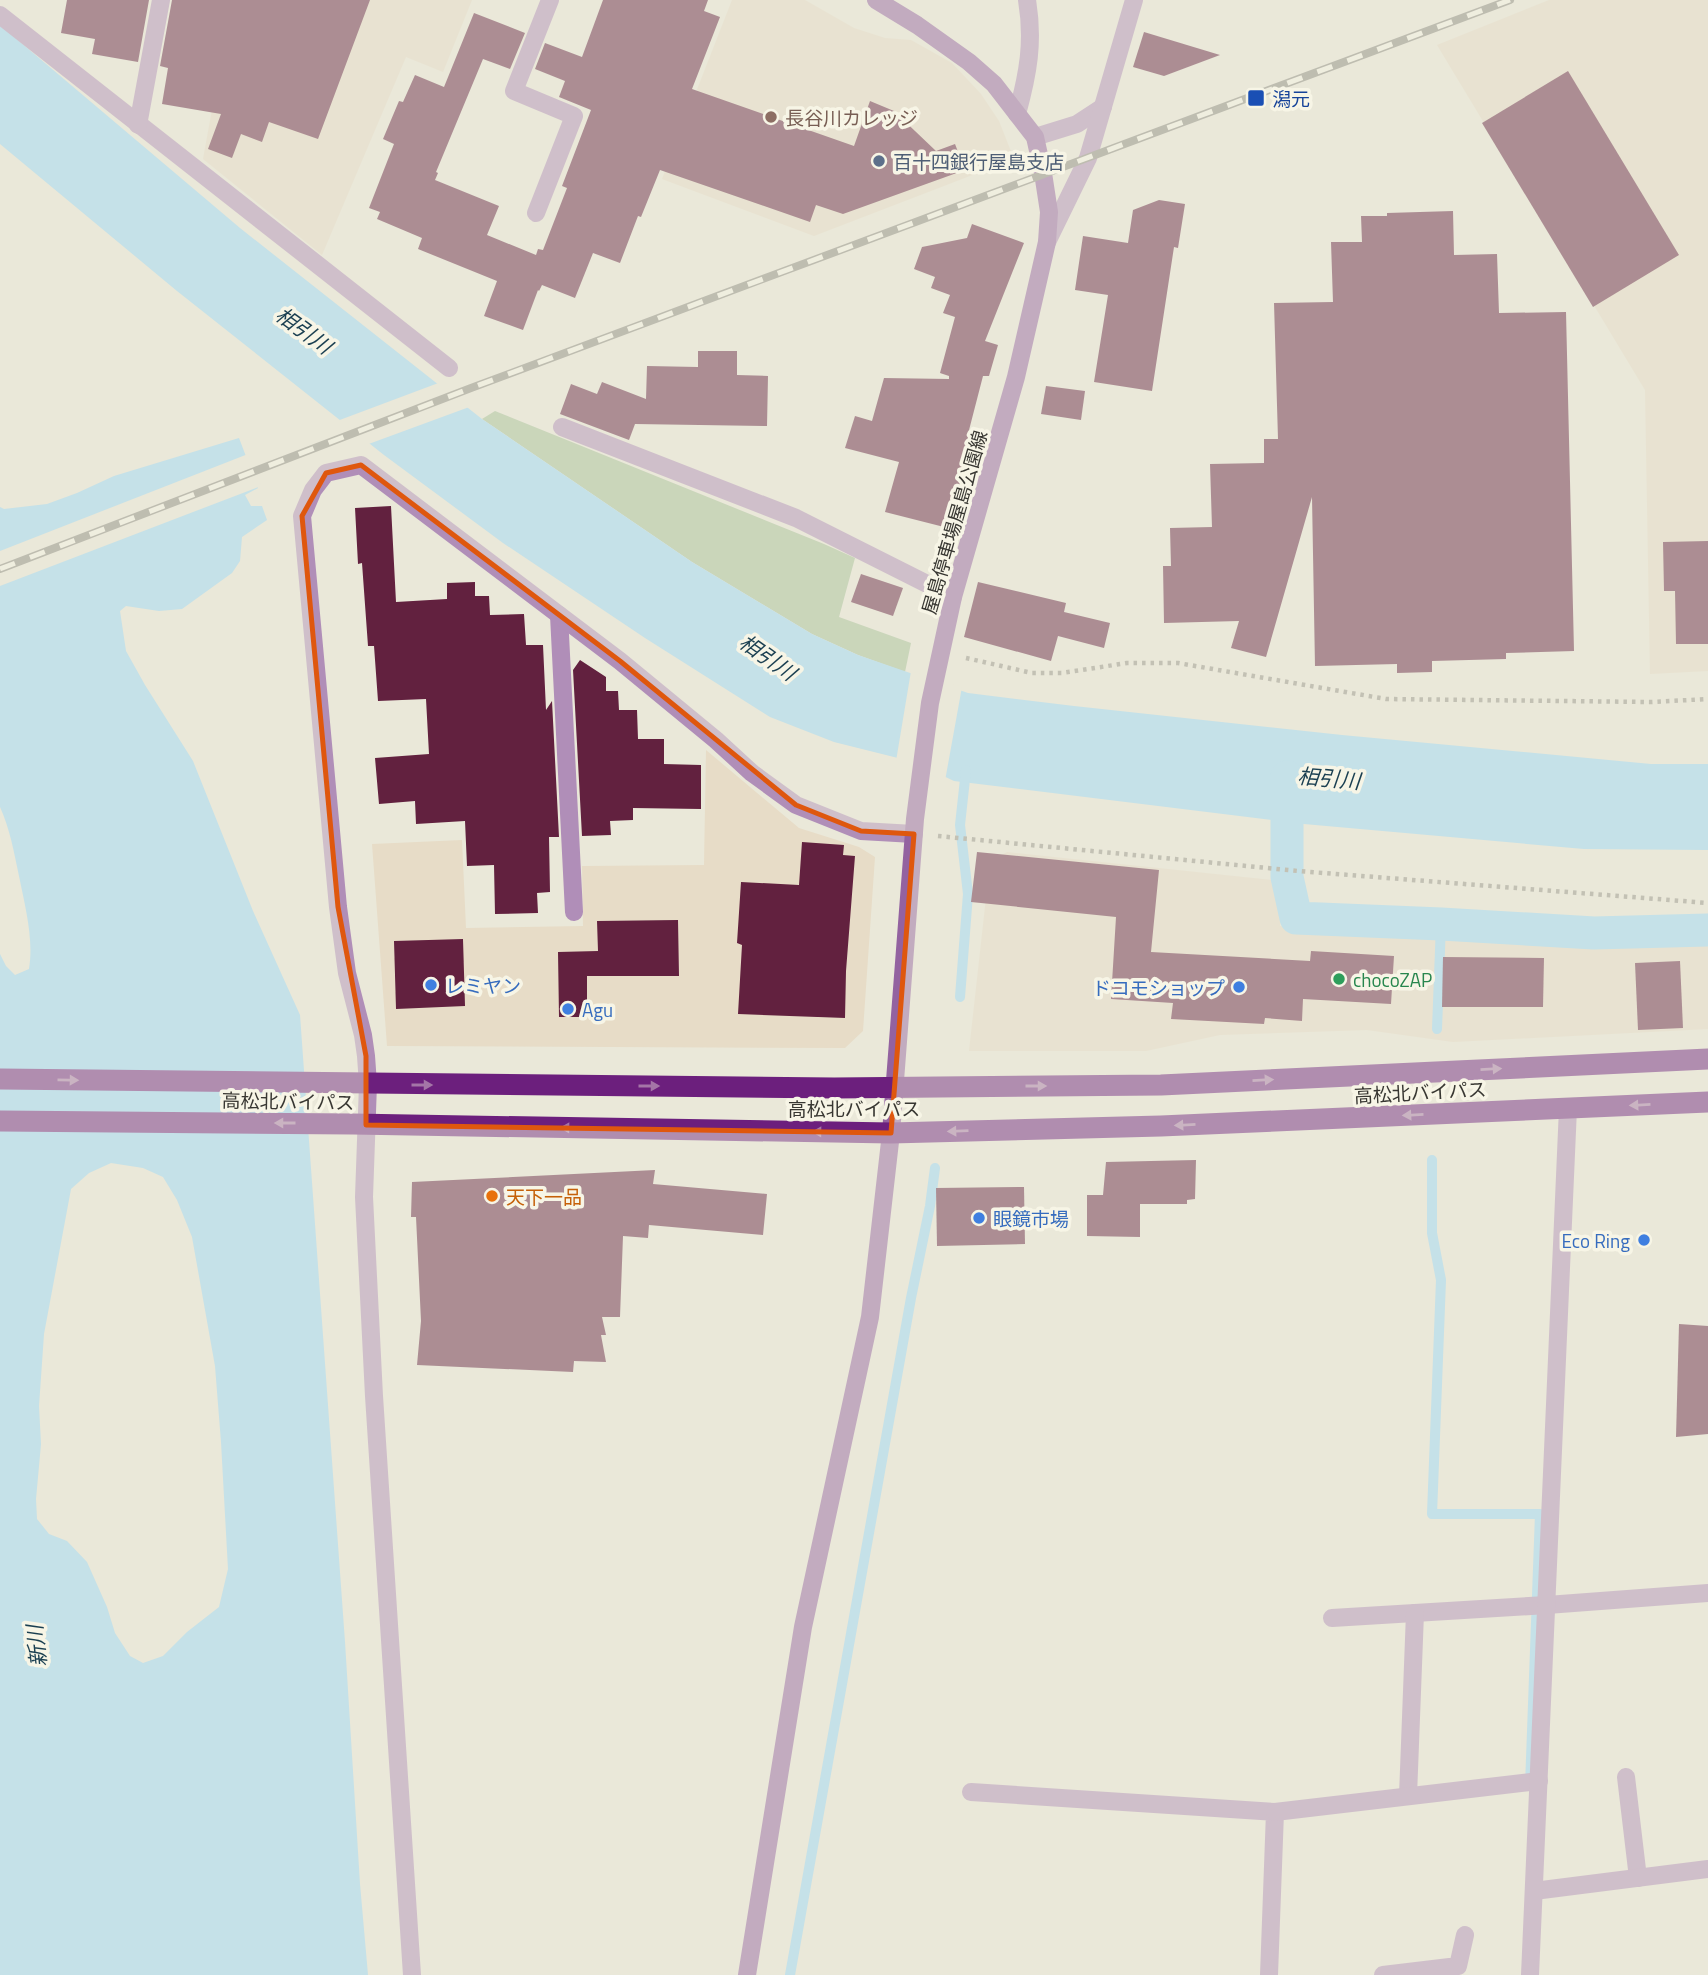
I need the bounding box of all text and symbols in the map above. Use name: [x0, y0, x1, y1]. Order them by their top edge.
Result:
place label: 潟元: [1272, 84, 1310, 113]
marker: 潟元: [1246, 88, 1266, 108]
place label: 長谷川カレッジ: [785, 103, 918, 132]
marker: 長谷川カレッジ: [763, 109, 779, 125]
place label: 百十四銀行屋島支店: [893, 147, 1064, 176]
marker: 百十四銀行屋島支店: [871, 153, 887, 169]
water label: 相引川: [269, 299, 341, 363]
street label: 屋島停車場屋島公園線: [914, 427, 994, 617]
water label: 相引川: [733, 626, 805, 689]
water label: 相引川: [1296, 759, 1364, 797]
place label: chocoZAP: [1353, 965, 1432, 994]
place label: レミヤン: [445, 971, 521, 1000]
marker: chocoZAP: [1331, 971, 1347, 987]
place label: ドコモショップ: [1092, 973, 1225, 1002]
marker: レミヤン: [423, 977, 439, 993]
marker: ドコモショップ: [1231, 979, 1247, 995]
place label: Agu: [582, 995, 613, 1024]
marker: Agu: [560, 1001, 576, 1017]
one-way arrow: [1480, 1063, 1502, 1074]
one-way arrow: [57, 1074, 79, 1086]
one-way arrow: [1253, 1074, 1275, 1085]
street label: 高松北バイパス: [1353, 1074, 1487, 1110]
one-way arrow: [411, 1079, 433, 1090]
one-way arrow: [638, 1080, 660, 1092]
one-way arrow: [1025, 1080, 1047, 1092]
street label: 高松北バイパス: [221, 1085, 355, 1117]
street label: 高松北バイパス: [788, 1094, 920, 1123]
one-way arrow: [1629, 1099, 1651, 1110]
one-way arrow: [1401, 1109, 1423, 1120]
one-way arrow: [274, 1118, 296, 1129]
one-way arrow: [1174, 1120, 1196, 1131]
one-way arrow: [560, 1122, 582, 1134]
one-way arrow: [947, 1125, 969, 1136]
one-way arrow: [812, 1126, 834, 1137]
place label: 天下一品: [506, 1182, 582, 1211]
marker: 天下一品: [484, 1188, 500, 1204]
place label: 眼鏡市場: [993, 1204, 1069, 1233]
marker: 眼鏡市場: [971, 1210, 987, 1226]
place label: Eco Ring: [1561, 1226, 1630, 1255]
marker: Eco Ring: [1636, 1232, 1652, 1248]
water label: 新川: [18, 1621, 54, 1669]

